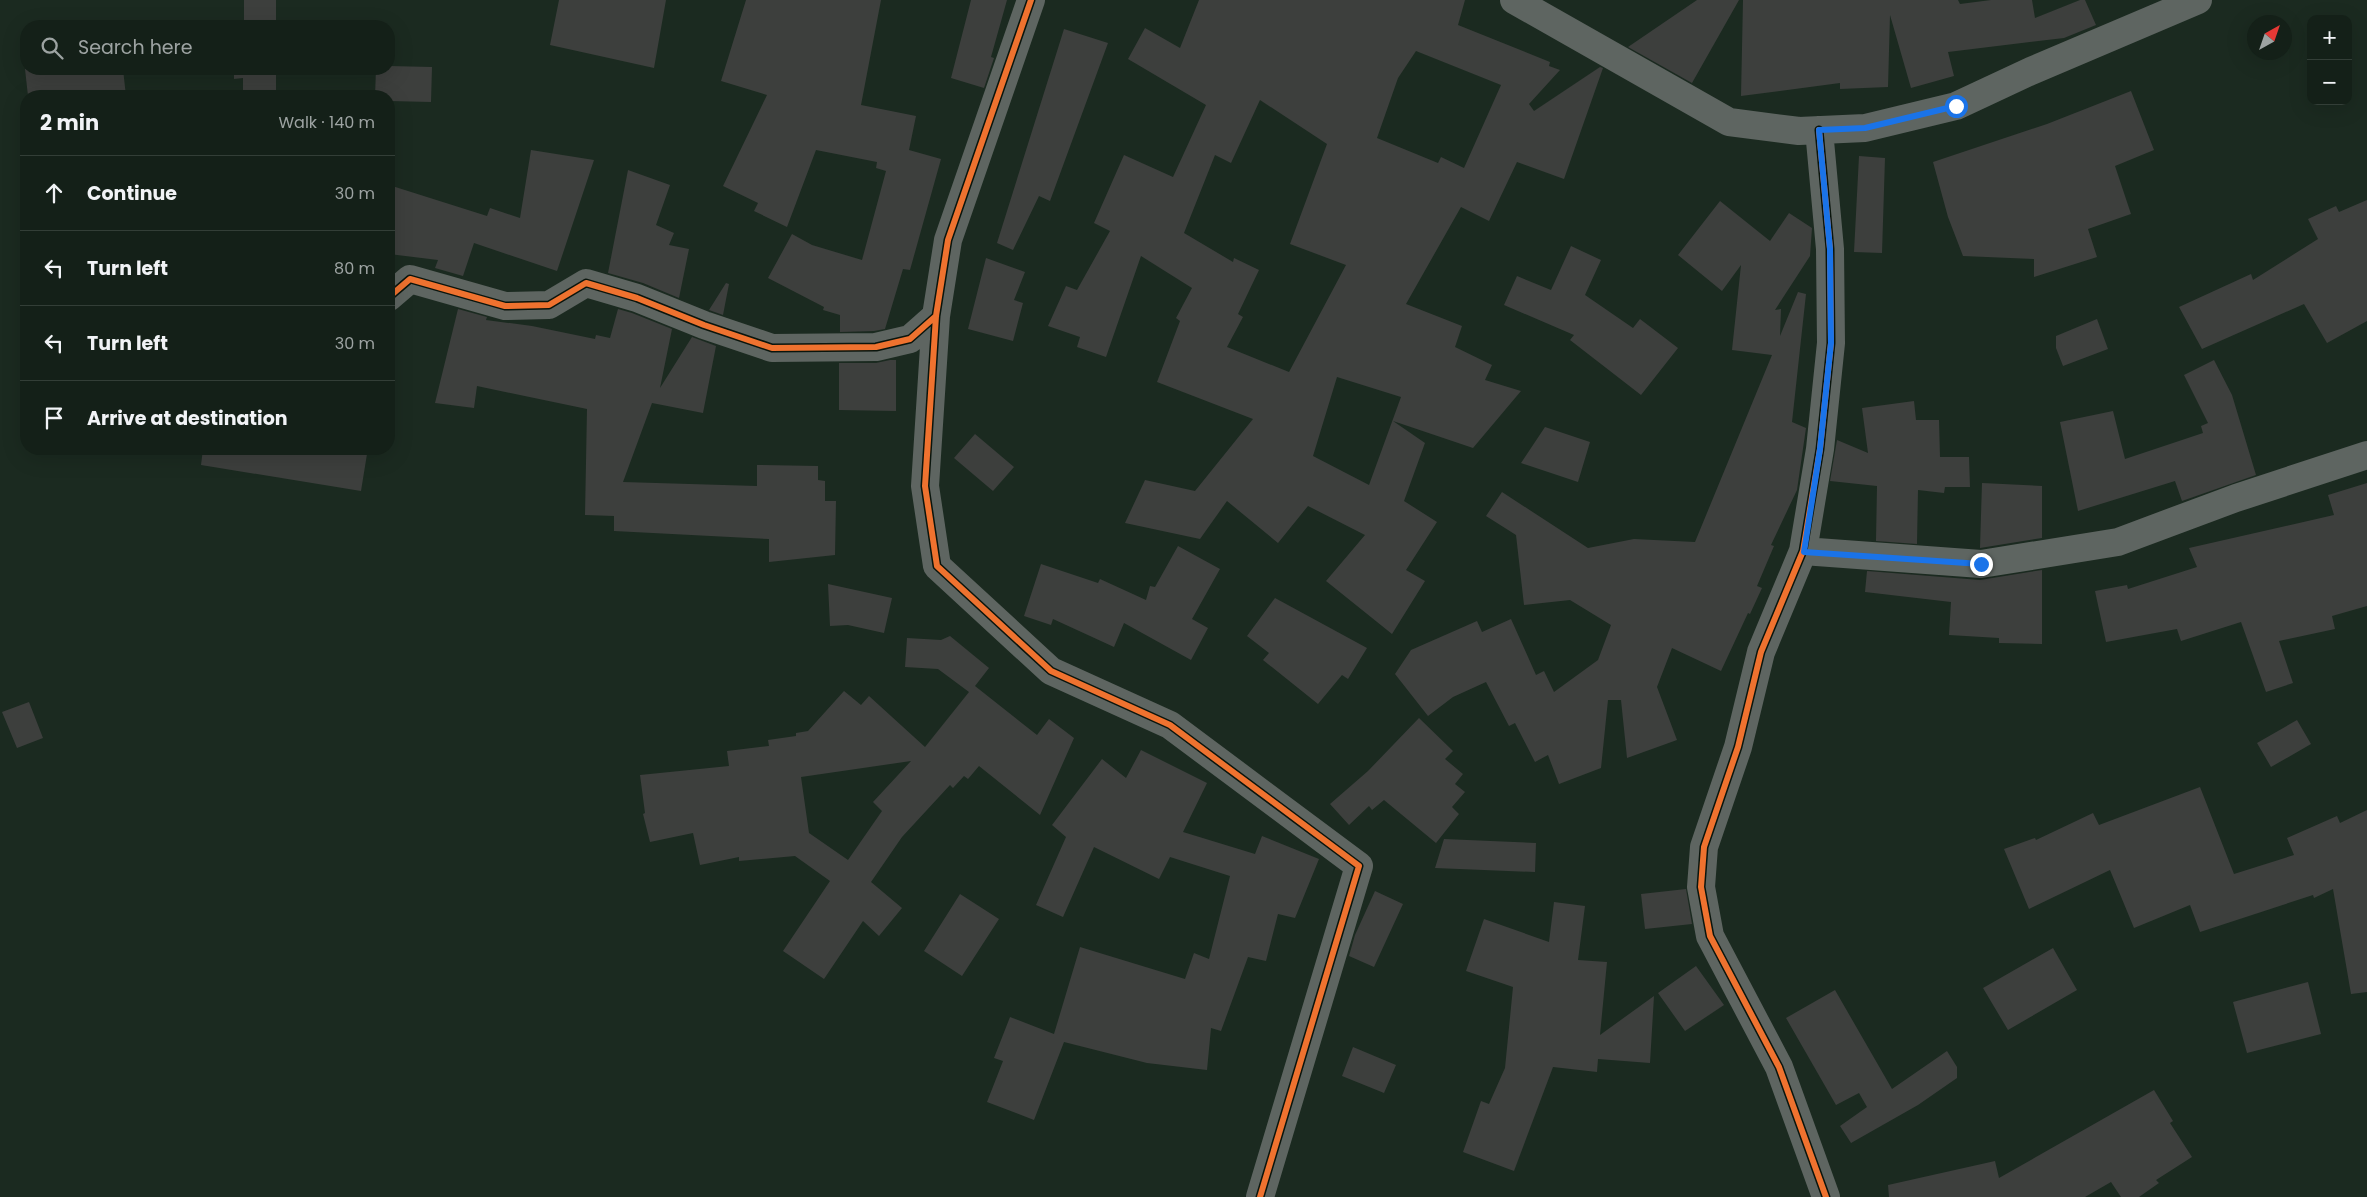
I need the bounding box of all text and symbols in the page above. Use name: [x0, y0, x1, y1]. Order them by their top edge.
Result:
north arrow: [2247, 15, 2292, 60]
map controls: [2307, 15, 2352, 105]
button: +: [2307, 15, 2352, 60]
search box: [20, 20, 395, 75]
icon: search: [38, 34, 66, 62]
text: Search here: [78, 34, 192, 61]
button: −: [2307, 60, 2352, 105]
route start: [1945, 95, 1968, 118]
text: 2 min: [40, 108, 99, 137]
text: Walk · 140 m: [278, 111, 375, 134]
icon: ahead: [40, 179, 68, 207]
text: Continue: [87, 180, 177, 207]
text: 30 m: [335, 182, 375, 205]
icon: left: [40, 254, 68, 282]
text: Turn left: [87, 255, 168, 282]
text: 80 m: [334, 257, 375, 280]
icon: left: [40, 329, 68, 357]
text: Turn left: [87, 330, 168, 357]
text: 30 m: [335, 332, 375, 355]
icon: arrive: [40, 404, 68, 432]
text: Arrive at destination: [87, 405, 288, 432]
route end: [1970, 553, 1993, 576]

